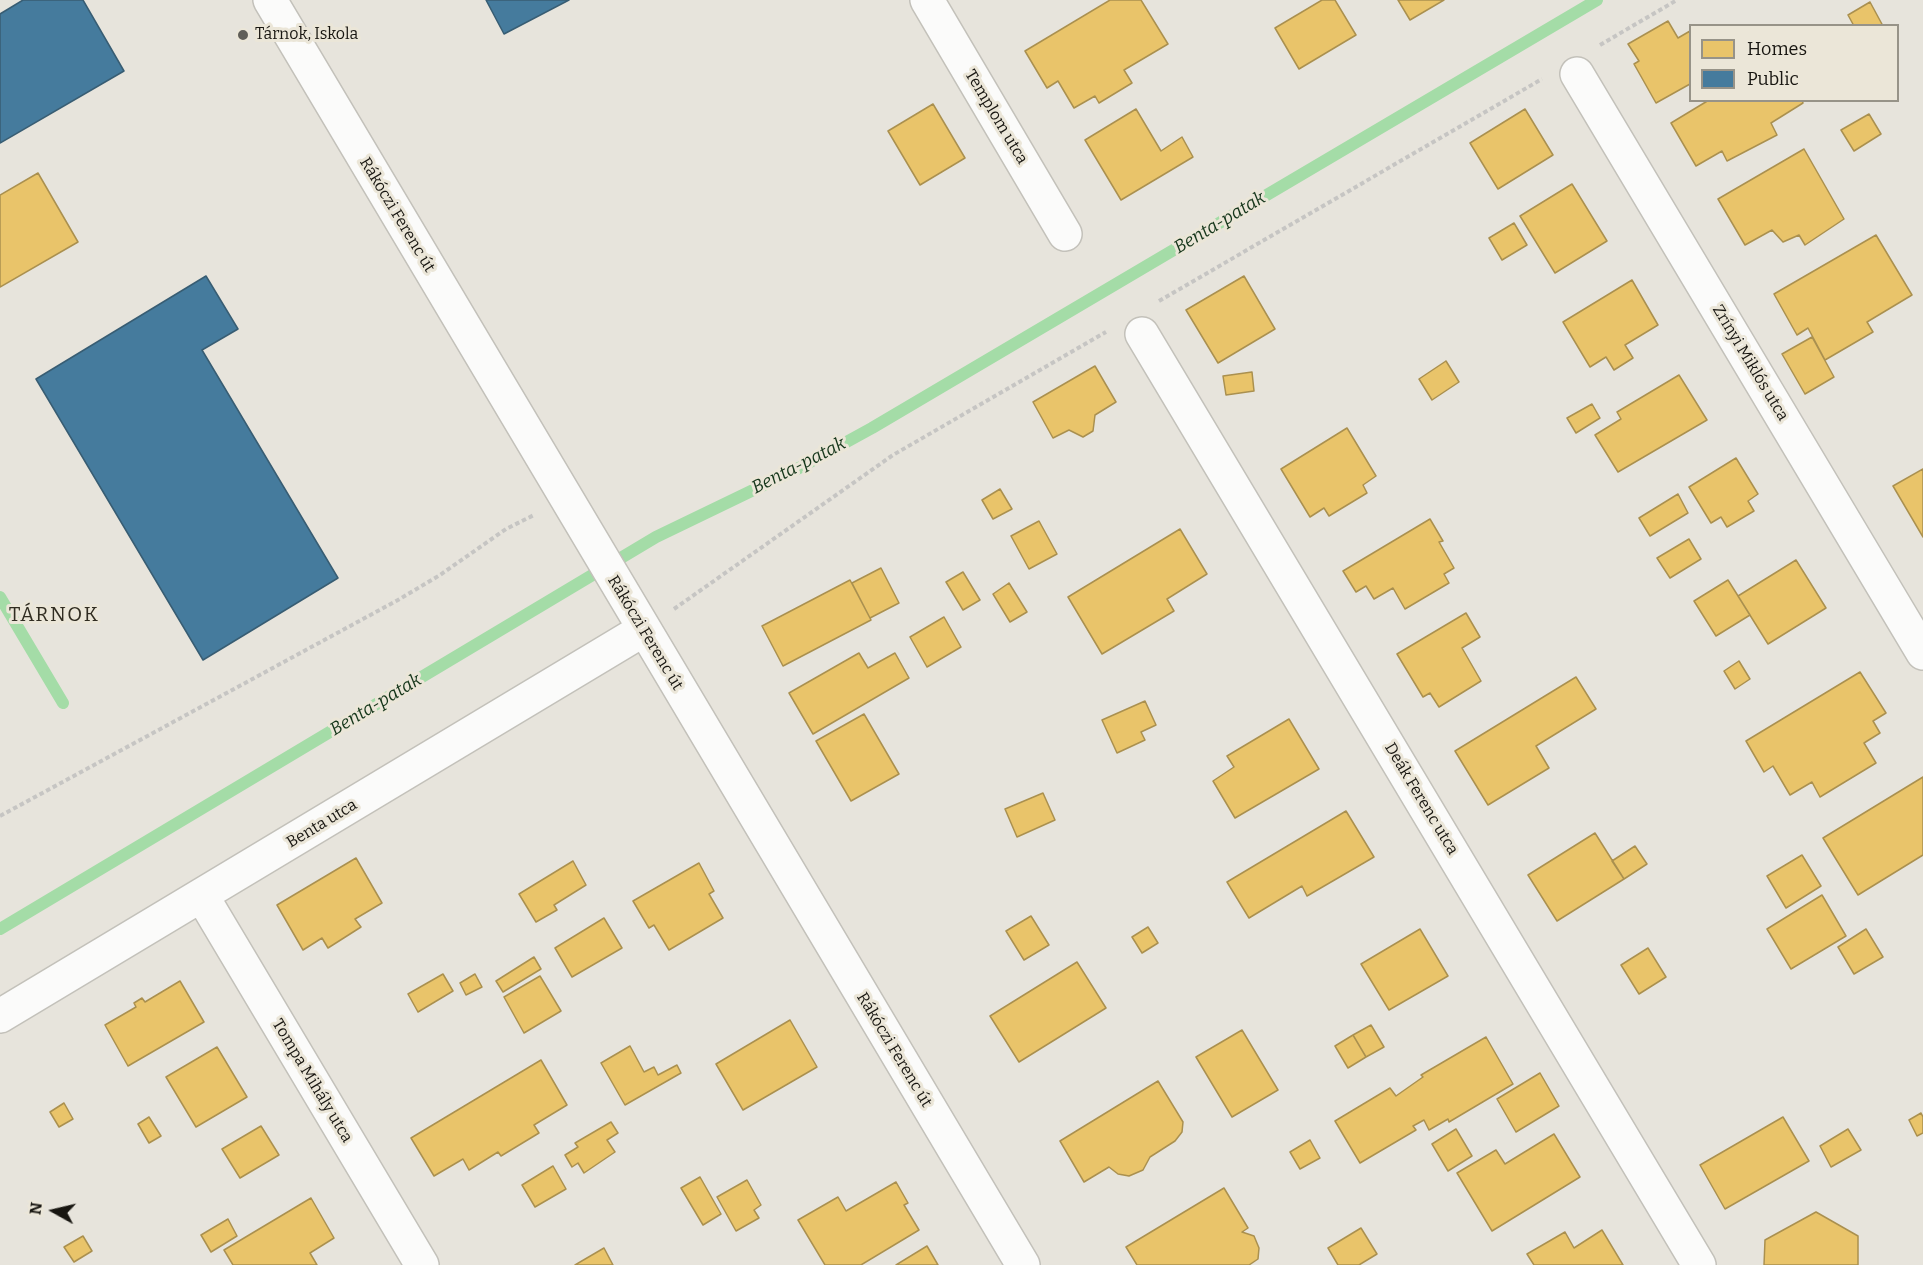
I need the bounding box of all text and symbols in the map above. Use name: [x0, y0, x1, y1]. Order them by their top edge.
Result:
legend: [1689, 24, 1899, 102]
place label: Tárnok, Iskola: [255, 25, 358, 45]
marker: Tárnok, Iskola: [236, 28, 250, 42]
text: Homes: [1747, 38, 1807, 60]
street label: Templom utca: [960, 66, 1032, 168]
text: Public: [1747, 68, 1799, 90]
street label: Rákóczi Ferenc út: [355, 154, 439, 276]
water label: Benta-patak: [1170, 187, 1270, 259]
street label: Zrínyi Miklós utca: [1708, 301, 1792, 425]
water label: Benta-patak: [748, 433, 850, 499]
street label: Rákóczi Ferenc út: [603, 572, 687, 694]
district label: TÁRNOK: [9, 603, 99, 627]
water label: Benta-patak: [326, 669, 426, 741]
street label: Deák Ferenc utca: [1380, 739, 1462, 859]
street label: Benta utca: [283, 795, 361, 853]
street label: Rákóczi Ferenc út: [852, 989, 936, 1111]
street label: Tompa Mihály utca: [268, 1016, 356, 1146]
north arrow: [24, 1181, 84, 1241]
text: N: [25, 1201, 46, 1216]

